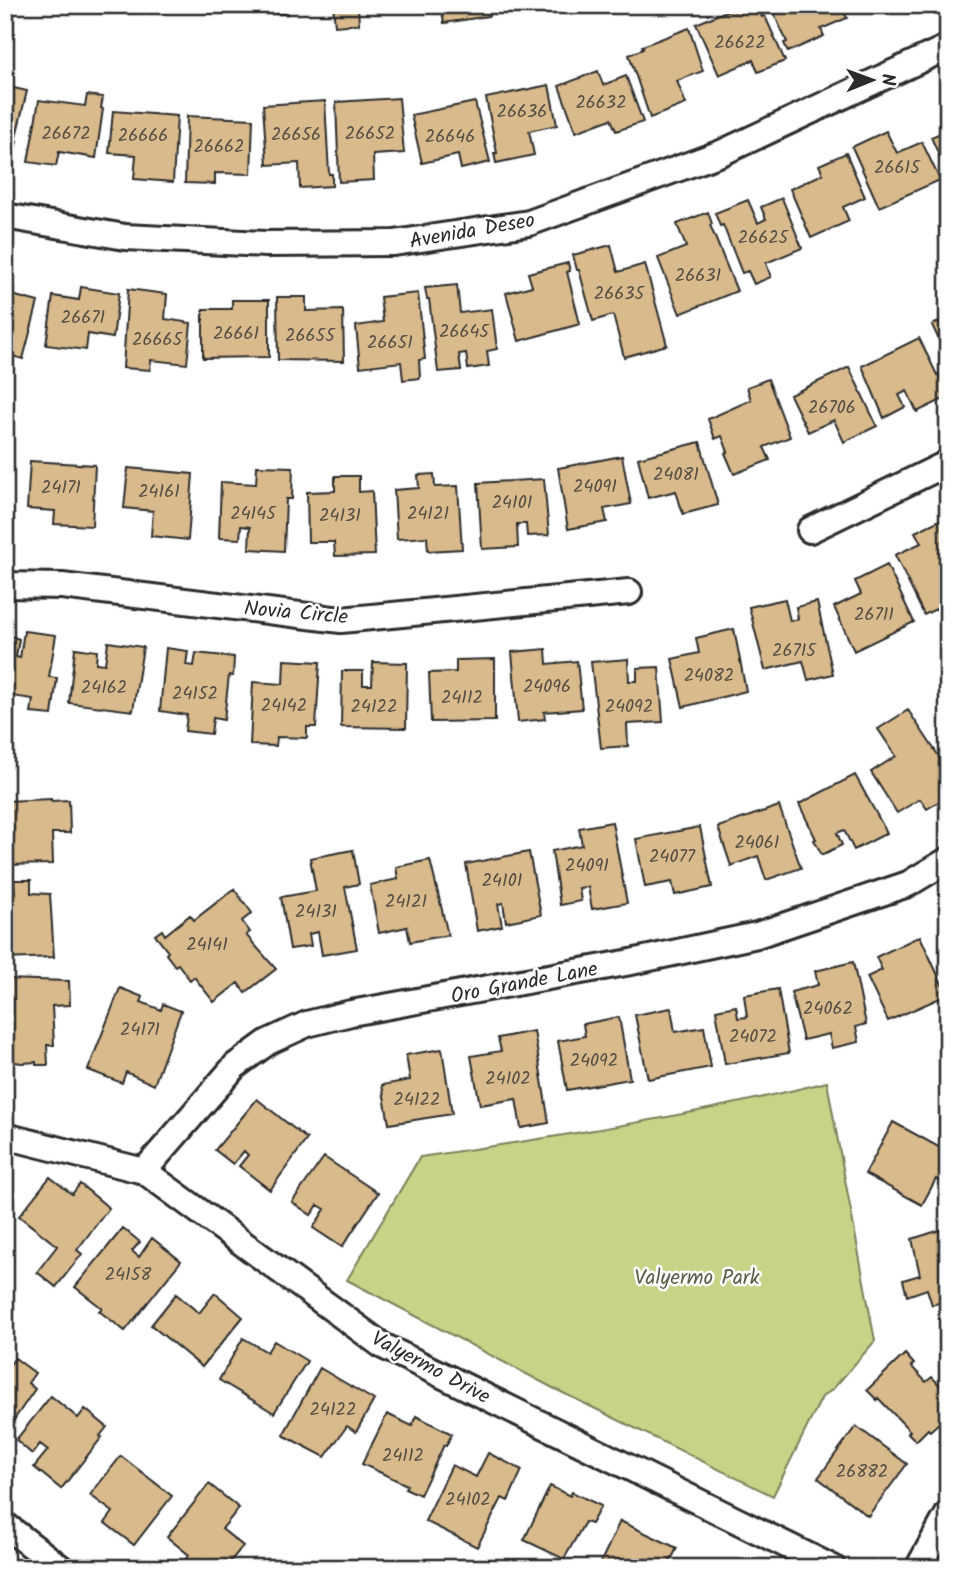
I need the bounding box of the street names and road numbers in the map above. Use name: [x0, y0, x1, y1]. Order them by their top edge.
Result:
street label: Avenida Deseo: [407, 204, 538, 259]
street label: Novia Circle: [242, 593, 350, 635]
street label: Oro Grande Lane: [448, 953, 601, 1014]
street label: Valyermo Drive: [365, 1323, 496, 1414]

